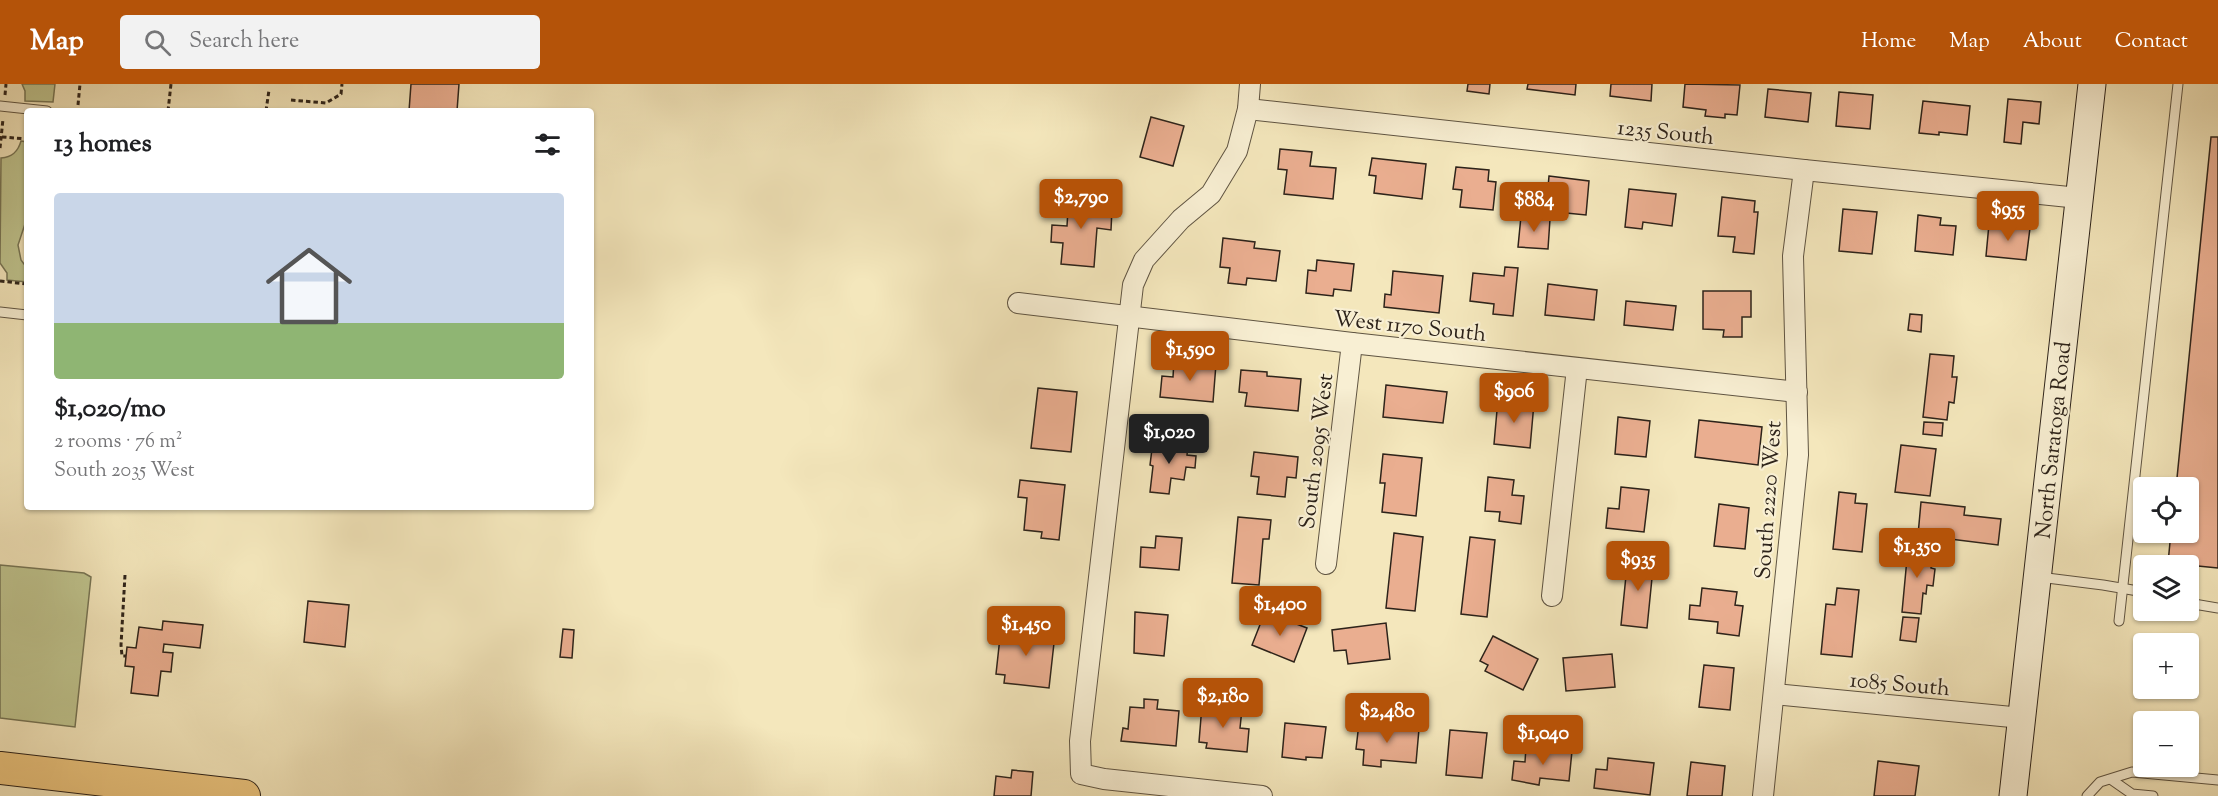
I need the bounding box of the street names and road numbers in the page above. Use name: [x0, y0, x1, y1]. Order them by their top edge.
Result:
street label: 1235 South: [1616, 113, 1716, 155]
street label: West 1170 South: [1332, 304, 1488, 352]
street label: North Saratoga Road: [2029, 340, 2081, 541]
street label: South 2095 West: [1293, 371, 1343, 531]
street label: South 2220 West: [1748, 419, 1792, 581]
street label: 1085 South: [1848, 666, 1951, 706]

